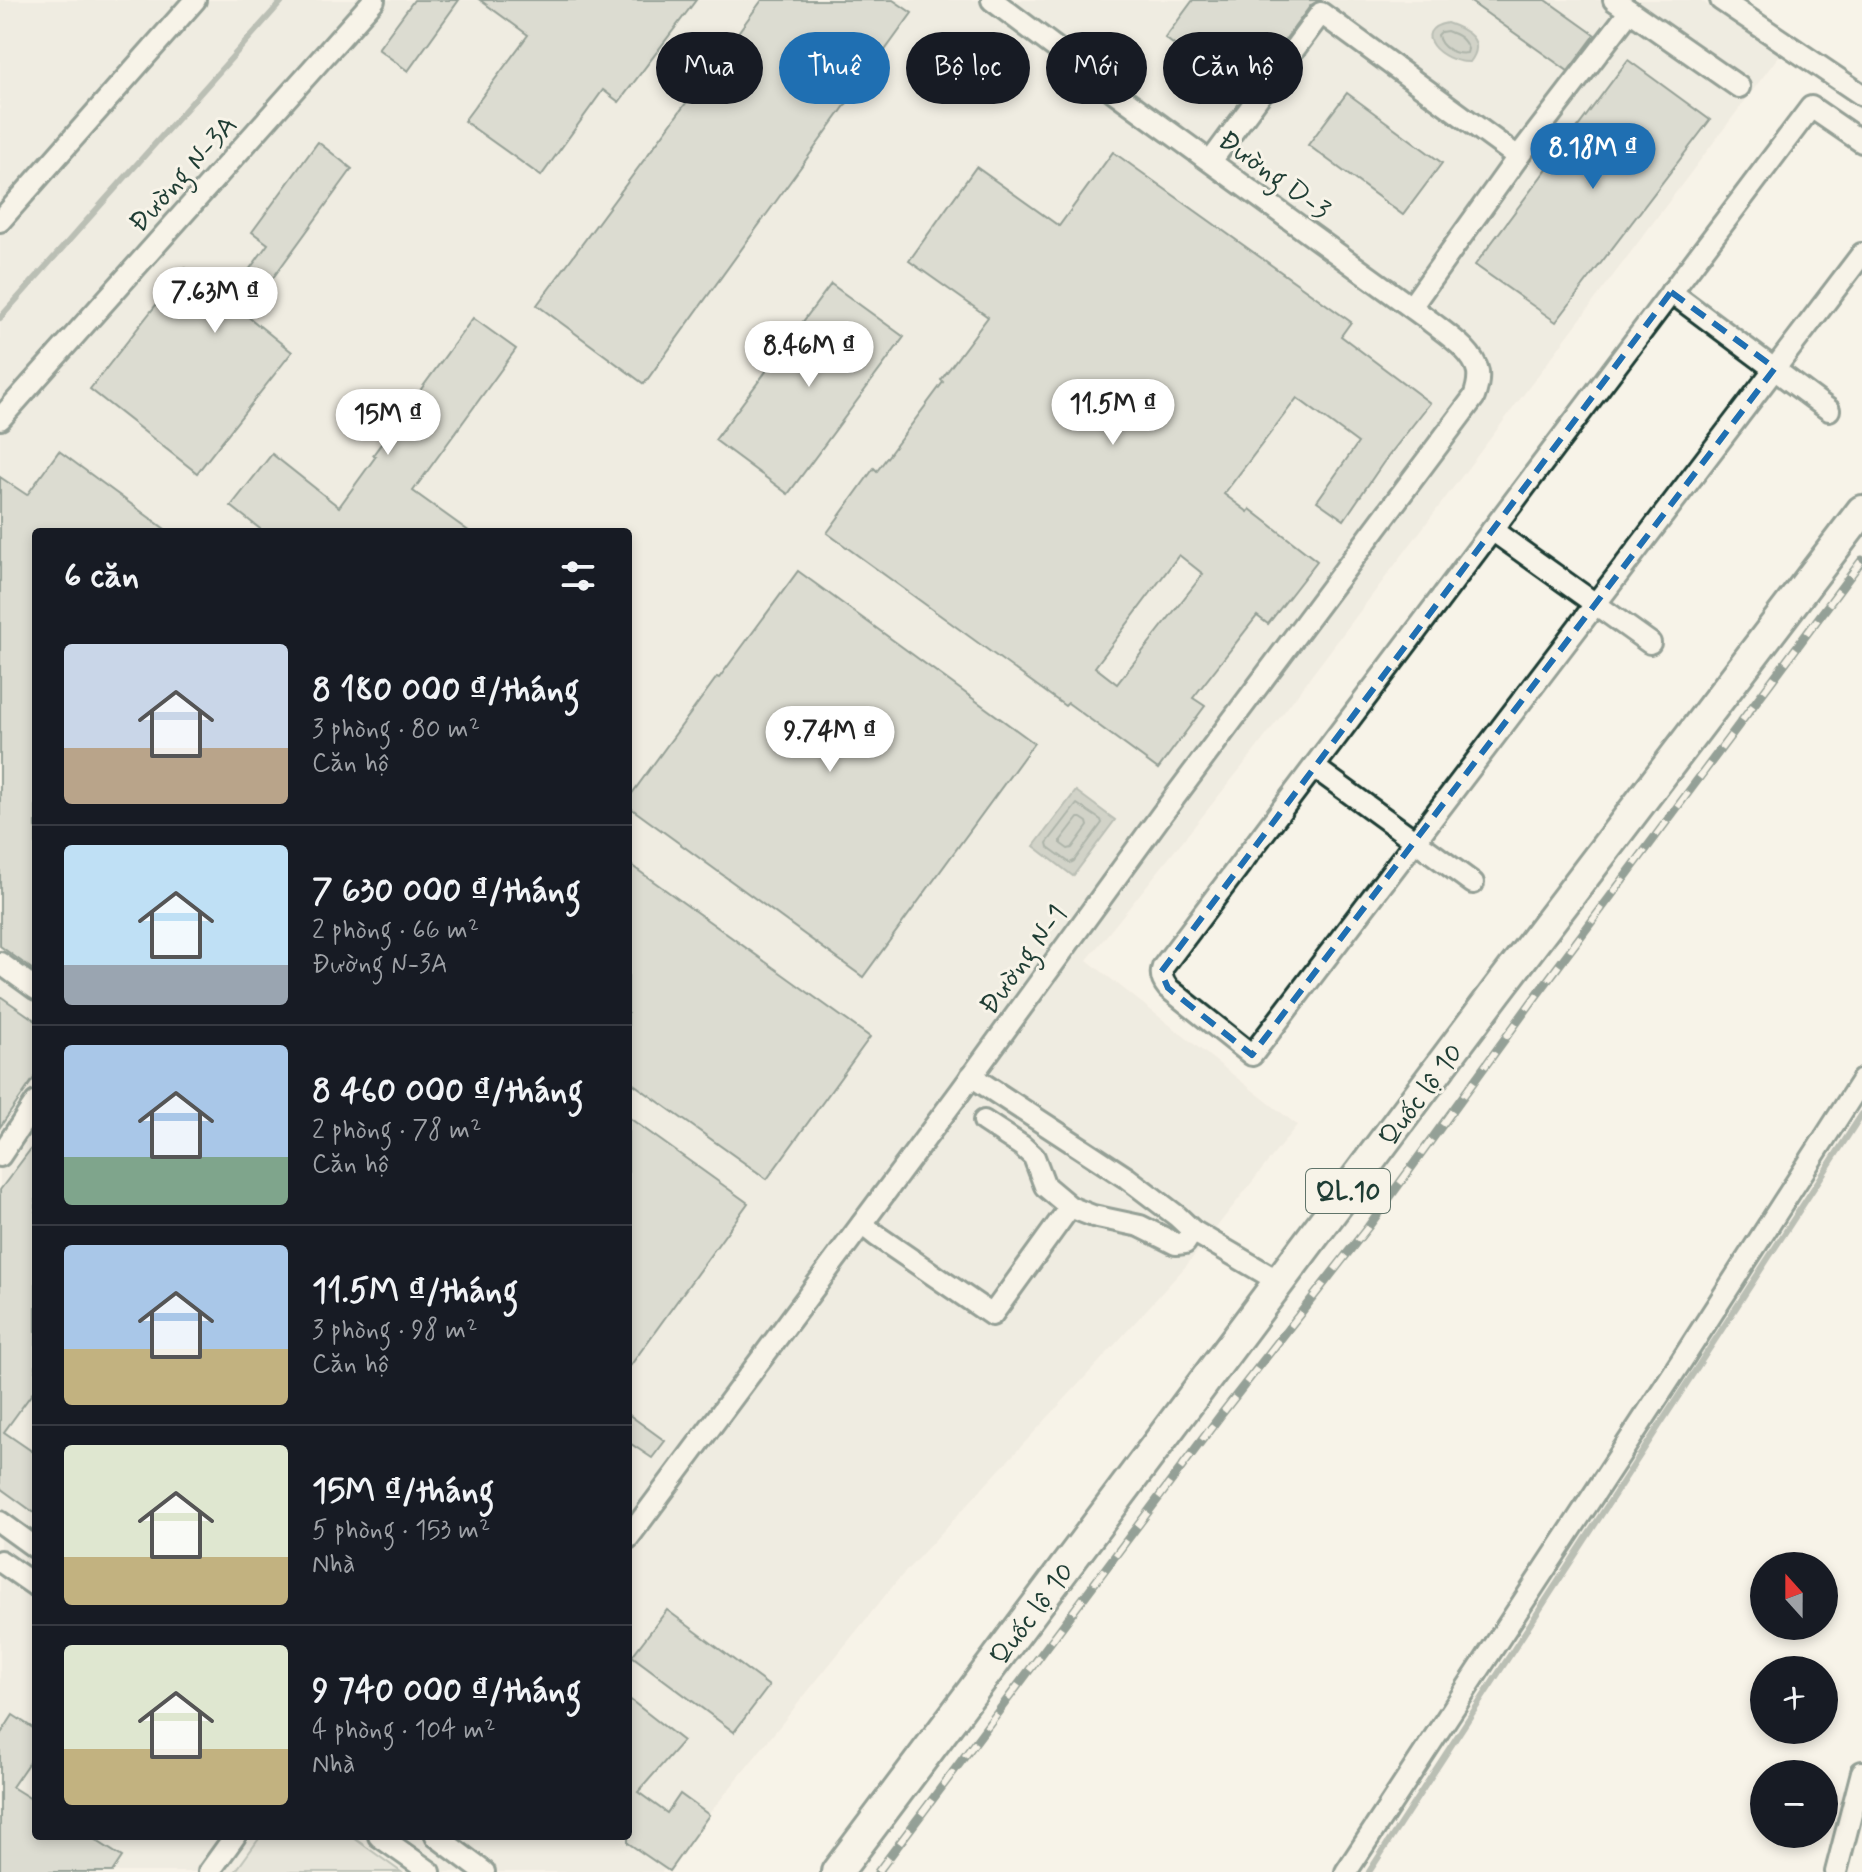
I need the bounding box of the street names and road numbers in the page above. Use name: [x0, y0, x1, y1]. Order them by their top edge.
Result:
street label: Đường N-3A: [121, 108, 249, 243]
street label: Đường D-3: [1208, 123, 1337, 232]
street label: Đường N-1: [971, 898, 1079, 1025]
street label: Quốc lộ 10: [1371, 1036, 1473, 1155]
road number: QL.10: [1306, 1169, 1390, 1213]
street label: Quốc lộ 10: [982, 1555, 1084, 1674]

